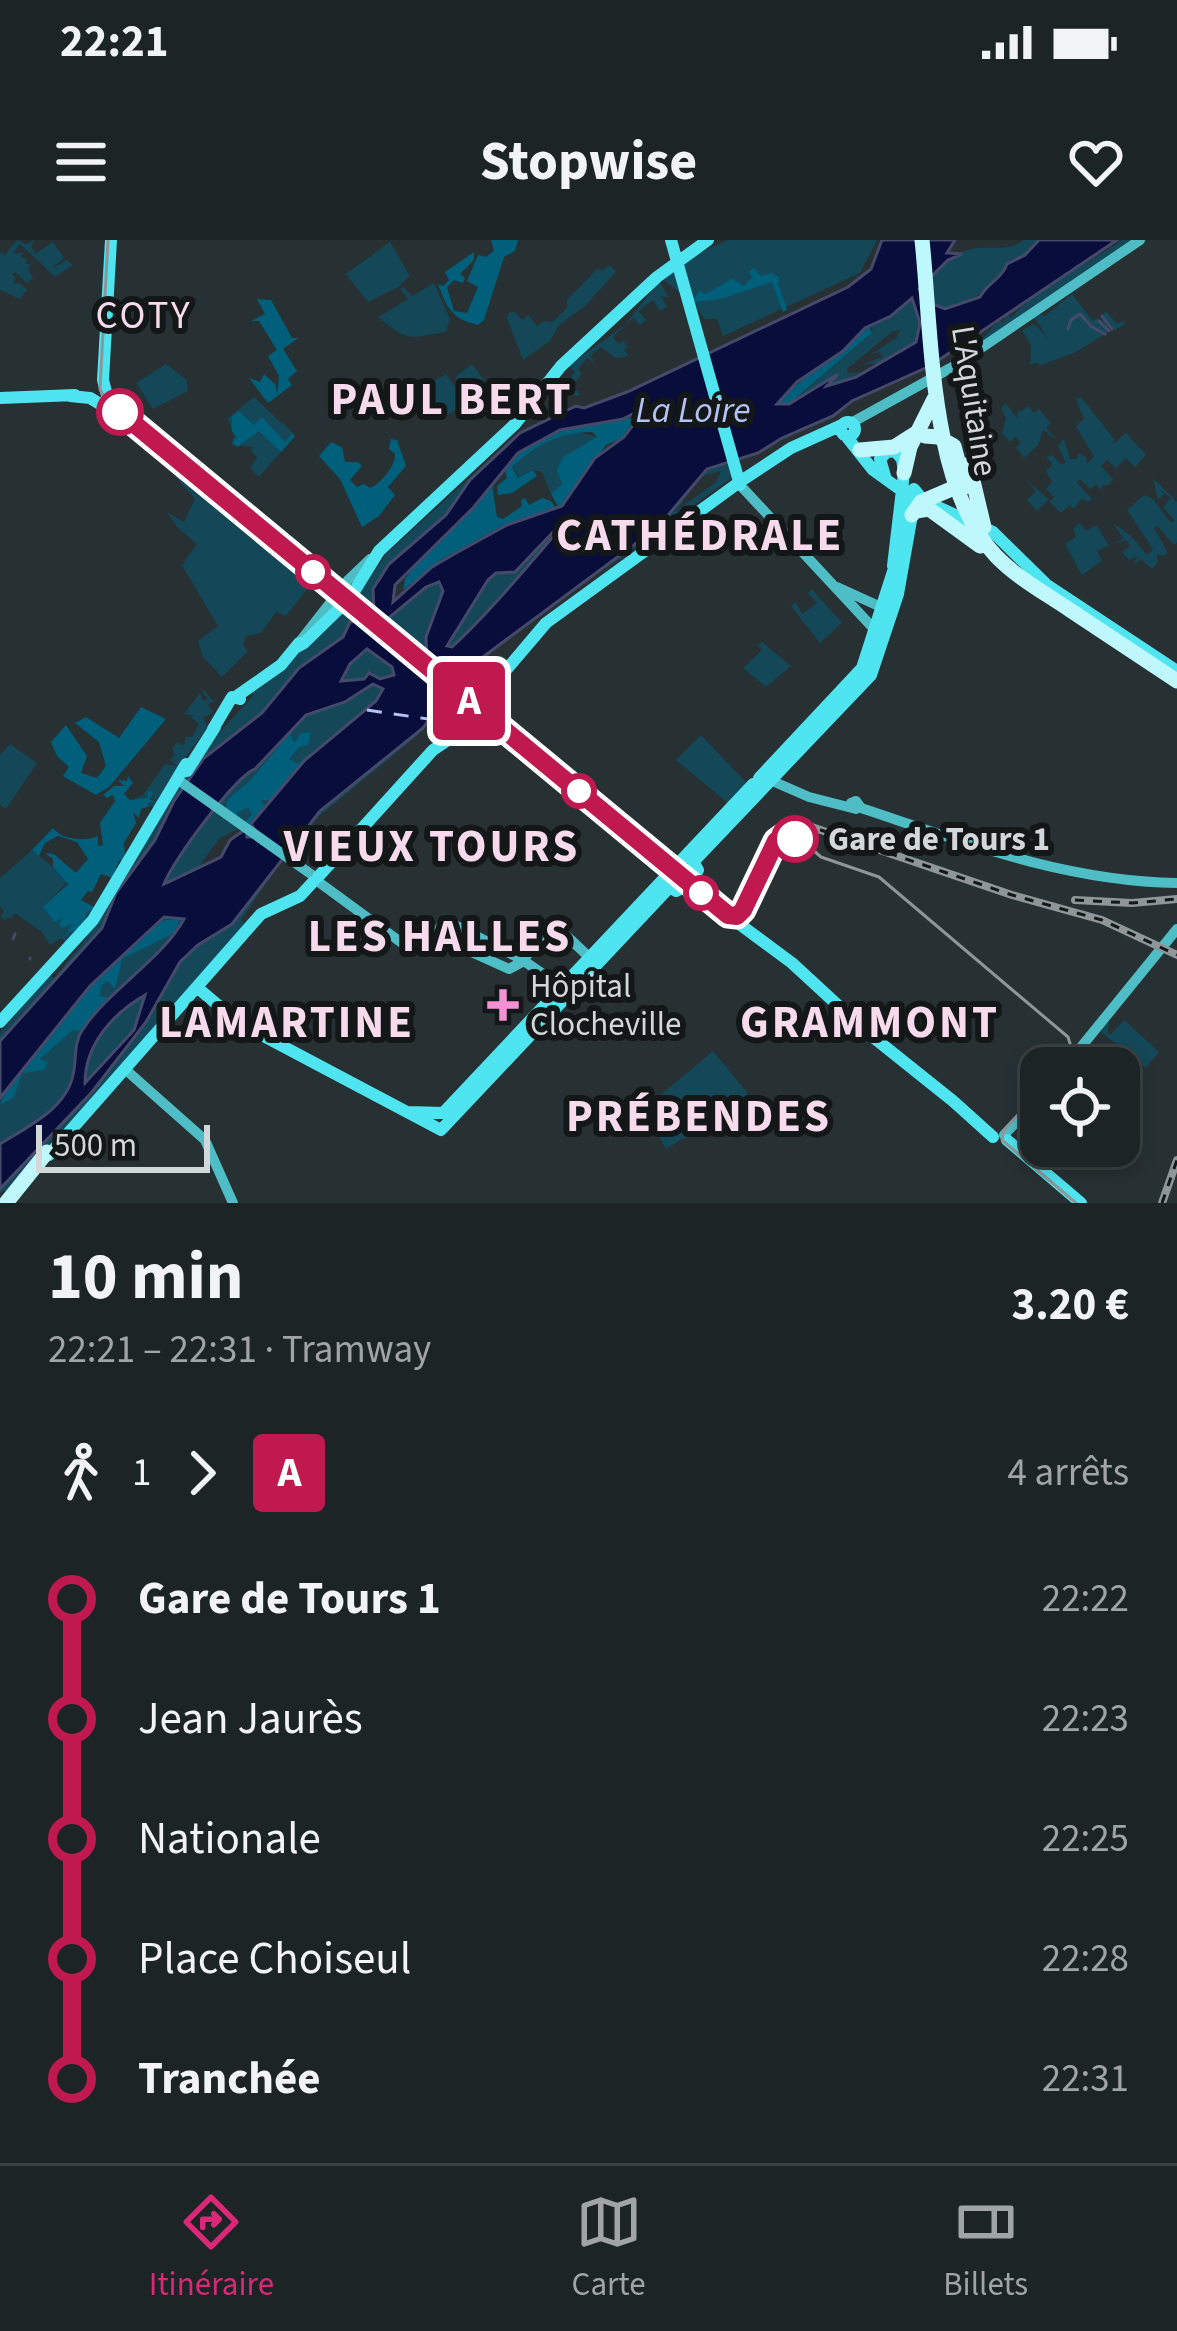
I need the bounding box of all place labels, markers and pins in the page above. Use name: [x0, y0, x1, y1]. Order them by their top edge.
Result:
unlabelled marker: [98, 390, 142, 434]
unlabelled marker: [297, 556, 329, 588]
unlabelled marker: [563, 775, 595, 807]
place label: Gare de Tours 1: [828, 816, 1050, 863]
marker: Gare de Tours 1: [773, 817, 817, 861]
unlabelled marker: [685, 877, 717, 909]
place label: Hôpital Clocheville: [530, 963, 681, 1048]
marker: Hôpital Clocheville: [487, 989, 519, 1021]

